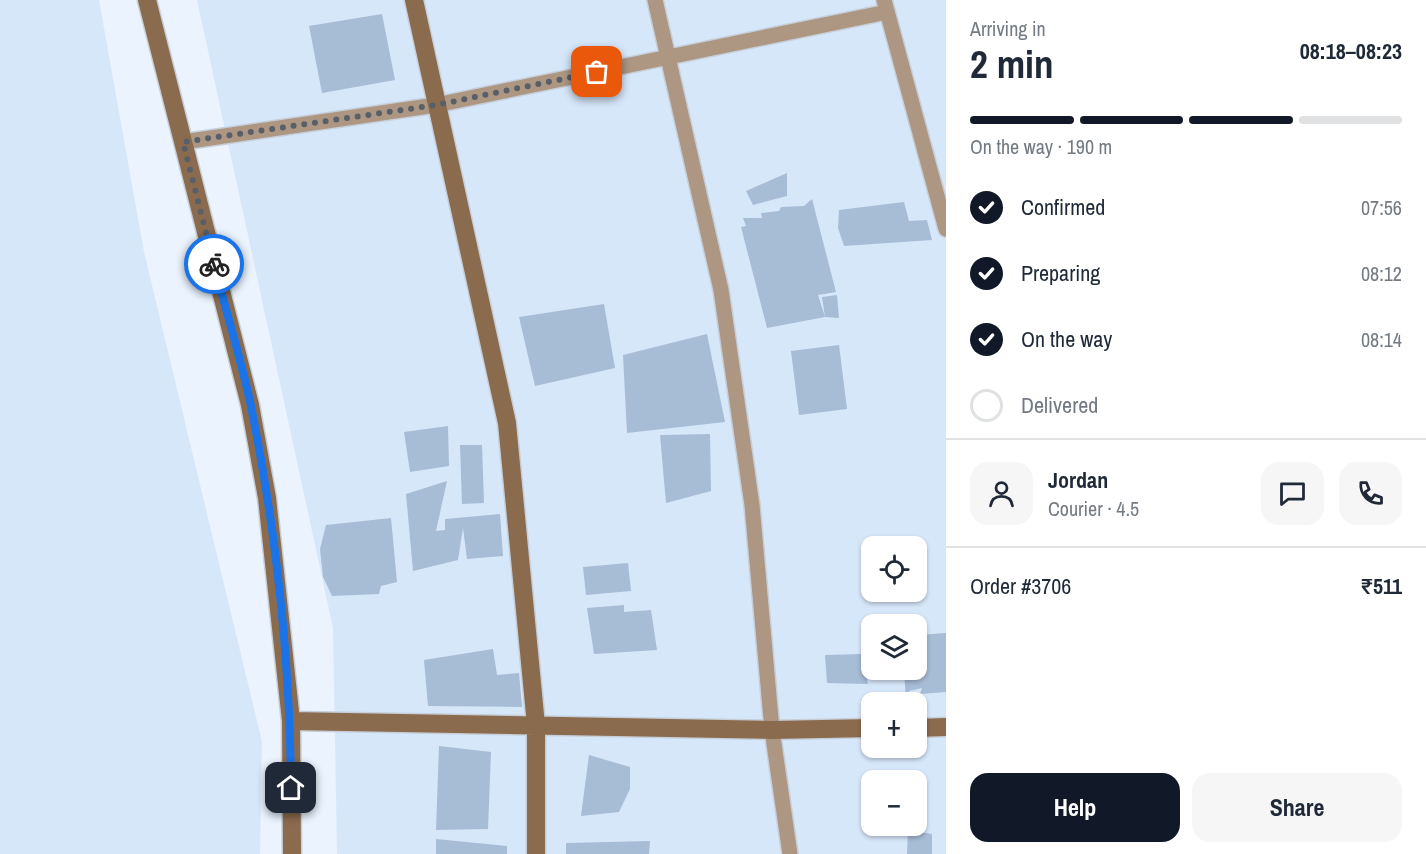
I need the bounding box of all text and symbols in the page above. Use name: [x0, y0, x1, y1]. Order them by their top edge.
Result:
text: Arriving in: [970, 15, 1046, 42]
text: 08:18–08:23: [1300, 36, 1402, 66]
text: 2 min: [970, 38, 1054, 90]
pin: [571, 46, 622, 97]
icon: bag: [580, 55, 613, 88]
text: On the way · 190 m: [970, 133, 1112, 160]
icon: check: [970, 191, 1003, 224]
text: Confirmed: [1021, 192, 1105, 222]
text: 07:56: [1361, 194, 1402, 221]
courier: [184, 234, 244, 294]
icon: bike: [198, 248, 231, 281]
icon: check: [970, 257, 1003, 290]
text: Preparing: [1021, 258, 1100, 288]
text: 08:12: [1361, 260, 1402, 287]
icon: check: [970, 323, 1003, 356]
text: On the way: [1021, 324, 1112, 354]
text: 08:14: [1361, 326, 1402, 353]
text: Delivered: [1021, 390, 1098, 420]
button: person: [970, 462, 1033, 525]
button: chat: [1261, 462, 1324, 525]
button: phone: [1339, 462, 1402, 525]
text: Jordan: [1048, 465, 1108, 495]
text: Courier · 4.5: [1048, 495, 1139, 522]
map controls: [861, 536, 927, 836]
button: locate: [861, 536, 927, 602]
text: Order #3706: [970, 571, 1071, 601]
text: ₹511: [1360, 571, 1402, 601]
button: layers: [861, 614, 927, 680]
button: +: [861, 692, 927, 758]
pin: [265, 762, 316, 813]
button: −: [861, 770, 927, 836]
icon: home: [274, 771, 307, 804]
button: Help: [970, 773, 1180, 842]
button: Share: [1192, 773, 1402, 842]

